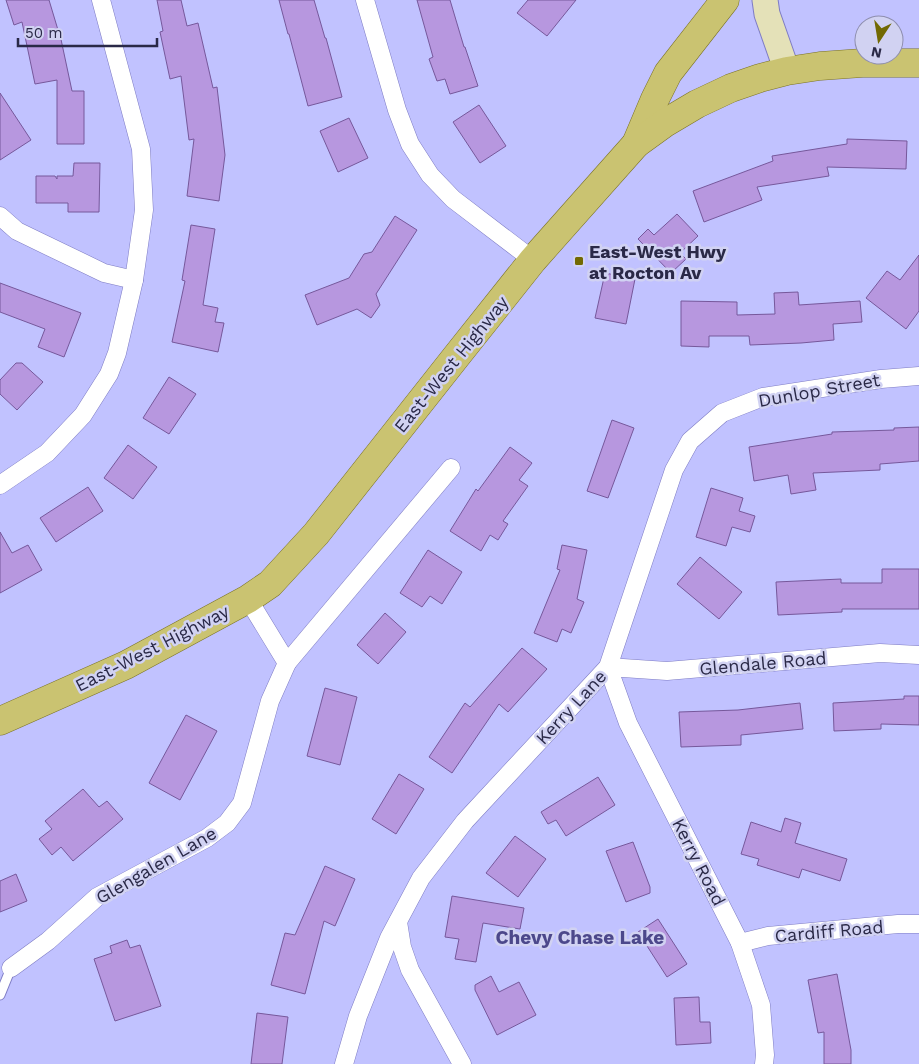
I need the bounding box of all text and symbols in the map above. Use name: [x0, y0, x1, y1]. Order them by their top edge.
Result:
scale bar: [18, 15, 156, 47]
north arrow: [854, 15, 904, 65]
text: 50 m: [25, 24, 62, 42]
text: N: [870, 44, 883, 62]
place label: East-West Hwy at Rocton Av: [589, 241, 727, 283]
marker: East-West Hwy at Rocton Av: [573, 255, 585, 267]
street label: East-West Highway: [389, 291, 513, 437]
street label: Dunlop Street: [757, 369, 882, 411]
street label: East-West Highway: [72, 600, 233, 696]
street label: Glendale Road: [699, 647, 827, 679]
street label: Kerry Lane: [531, 666, 611, 748]
street label: Kerry Road: [668, 815, 730, 909]
street label: Glengalen Lane: [92, 822, 220, 908]
street label: Cardiff Road: [774, 916, 884, 946]
district label: Chevy Chase Lake: [496, 926, 664, 949]

